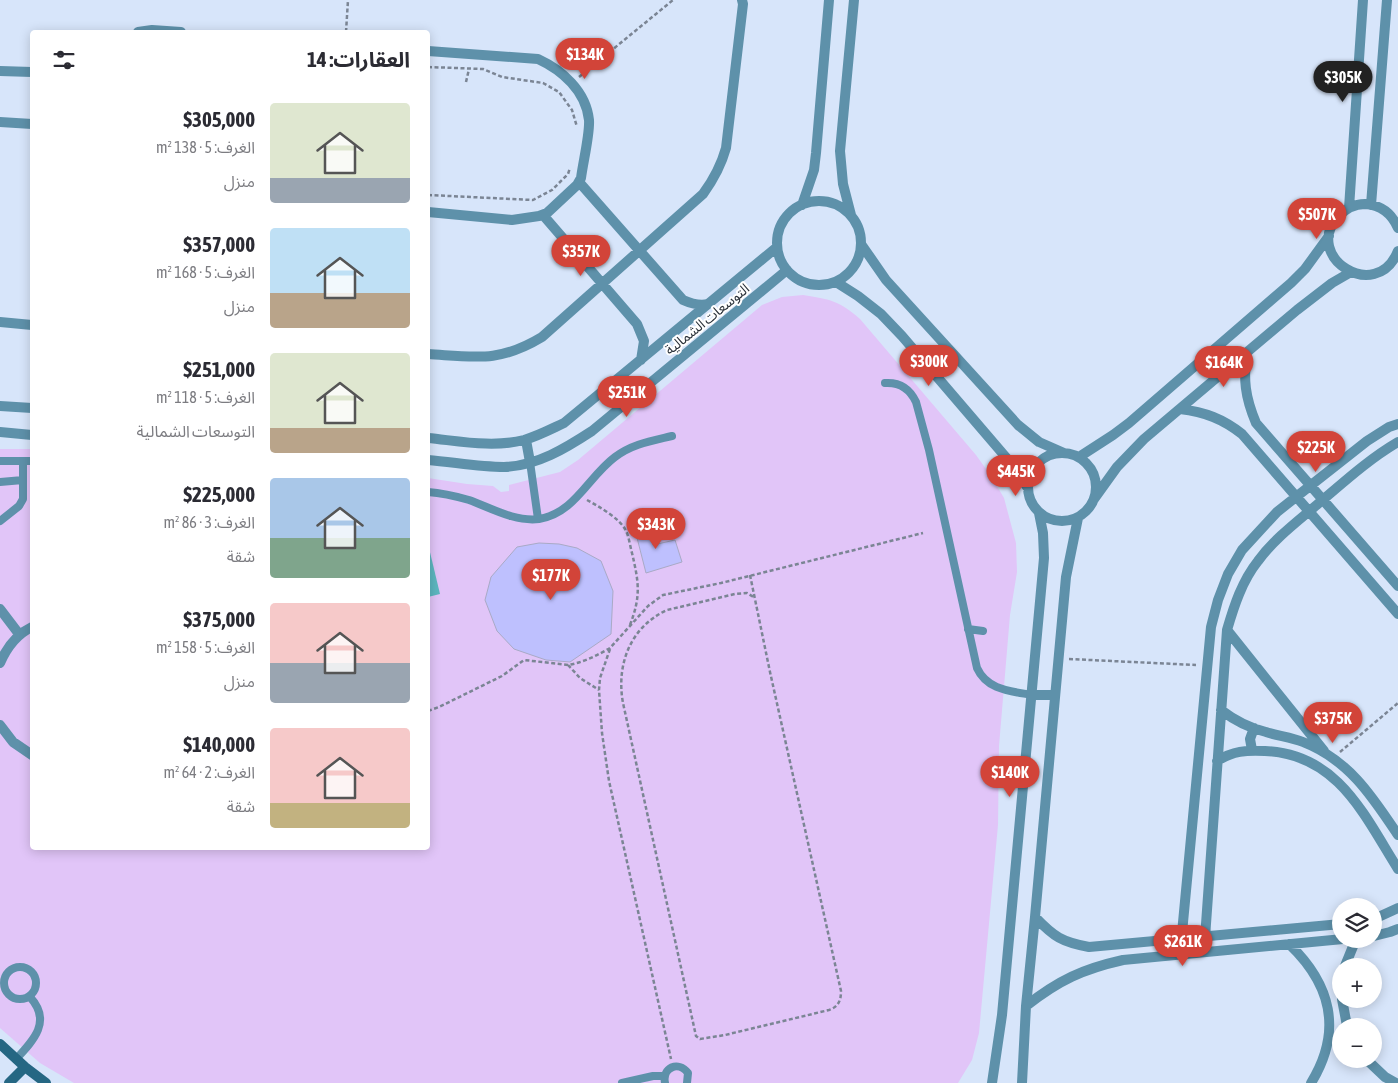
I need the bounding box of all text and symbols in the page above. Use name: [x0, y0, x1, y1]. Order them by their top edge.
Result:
pin: $134K: [550, 38, 620, 80]
text: $134K: [566, 45, 604, 63]
icon: filters: [50, 46, 78, 74]
text: العقارات: 14: [307, 47, 410, 71]
pin: $305K: [1308, 61, 1378, 103]
text: $305K: [1324, 68, 1362, 86]
text: $305,000: [183, 107, 255, 131]
icon: home: [310, 123, 370, 183]
text: الغرف: 5 · 138 m²: [156, 138, 255, 156]
text: منزل: [224, 172, 255, 190]
pin: $507K: [1282, 198, 1352, 240]
text: $507K: [1298, 205, 1336, 223]
text: $357,000: [183, 232, 255, 256]
pin: $357K: [546, 234, 616, 277]
text: $357K: [562, 242, 600, 260]
icon: home: [310, 248, 370, 308]
text: الغرف: 5 · 168 m²: [156, 263, 255, 281]
street label: التوسعات الشمالية: [662, 280, 753, 359]
text: منزل: [224, 297, 255, 315]
pin: $300K: [894, 344, 964, 387]
pin: $164K: [1189, 346, 1259, 388]
text: $300K: [910, 352, 948, 370]
text: $164K: [1205, 353, 1243, 371]
text: $251,000: [183, 357, 255, 381]
icon: home: [310, 373, 370, 433]
pin: $251K: [592, 376, 662, 418]
text: $251K: [608, 383, 646, 401]
text: الغرف: 5 · 118 m²: [156, 388, 255, 406]
text: التوسعات الشمالية: [137, 422, 255, 440]
pin: $225K: [1281, 430, 1351, 473]
text: $225K: [1297, 438, 1335, 456]
pin: $445K: [981, 454, 1051, 497]
text: $445K: [997, 462, 1035, 480]
text: $225,000: [183, 482, 255, 506]
icon: home: [310, 498, 370, 558]
pin: $343K: [621, 508, 691, 550]
text: الغرف: 3 · 86 m²: [163, 513, 255, 531]
text: $343K: [637, 515, 675, 533]
text: شقة: [227, 547, 255, 565]
pin: $177K: [516, 558, 586, 601]
text: $177K: [532, 566, 570, 584]
text: $375,000: [183, 607, 255, 631]
icon: home: [310, 623, 370, 683]
text: الغرف: 5 · 158 m²: [156, 638, 255, 656]
text: منزل: [224, 672, 255, 690]
pin: $375K: [1298, 702, 1368, 744]
text: $375K: [1314, 709, 1352, 727]
text: $140,000: [183, 732, 255, 756]
icon: home: [310, 748, 370, 808]
pin: $140K: [975, 756, 1045, 798]
text: الغرف: 2 · 64 m²: [163, 763, 255, 781]
text: $140K: [991, 763, 1029, 781]
text: شقة: [227, 797, 255, 815]
map controls: [1332, 898, 1382, 1068]
button: layers: [1332, 898, 1382, 948]
pin: $261K: [1148, 924, 1218, 967]
text: $261K: [1164, 932, 1202, 950]
button: +: [1332, 958, 1382, 1008]
button: −: [1332, 1018, 1382, 1068]

